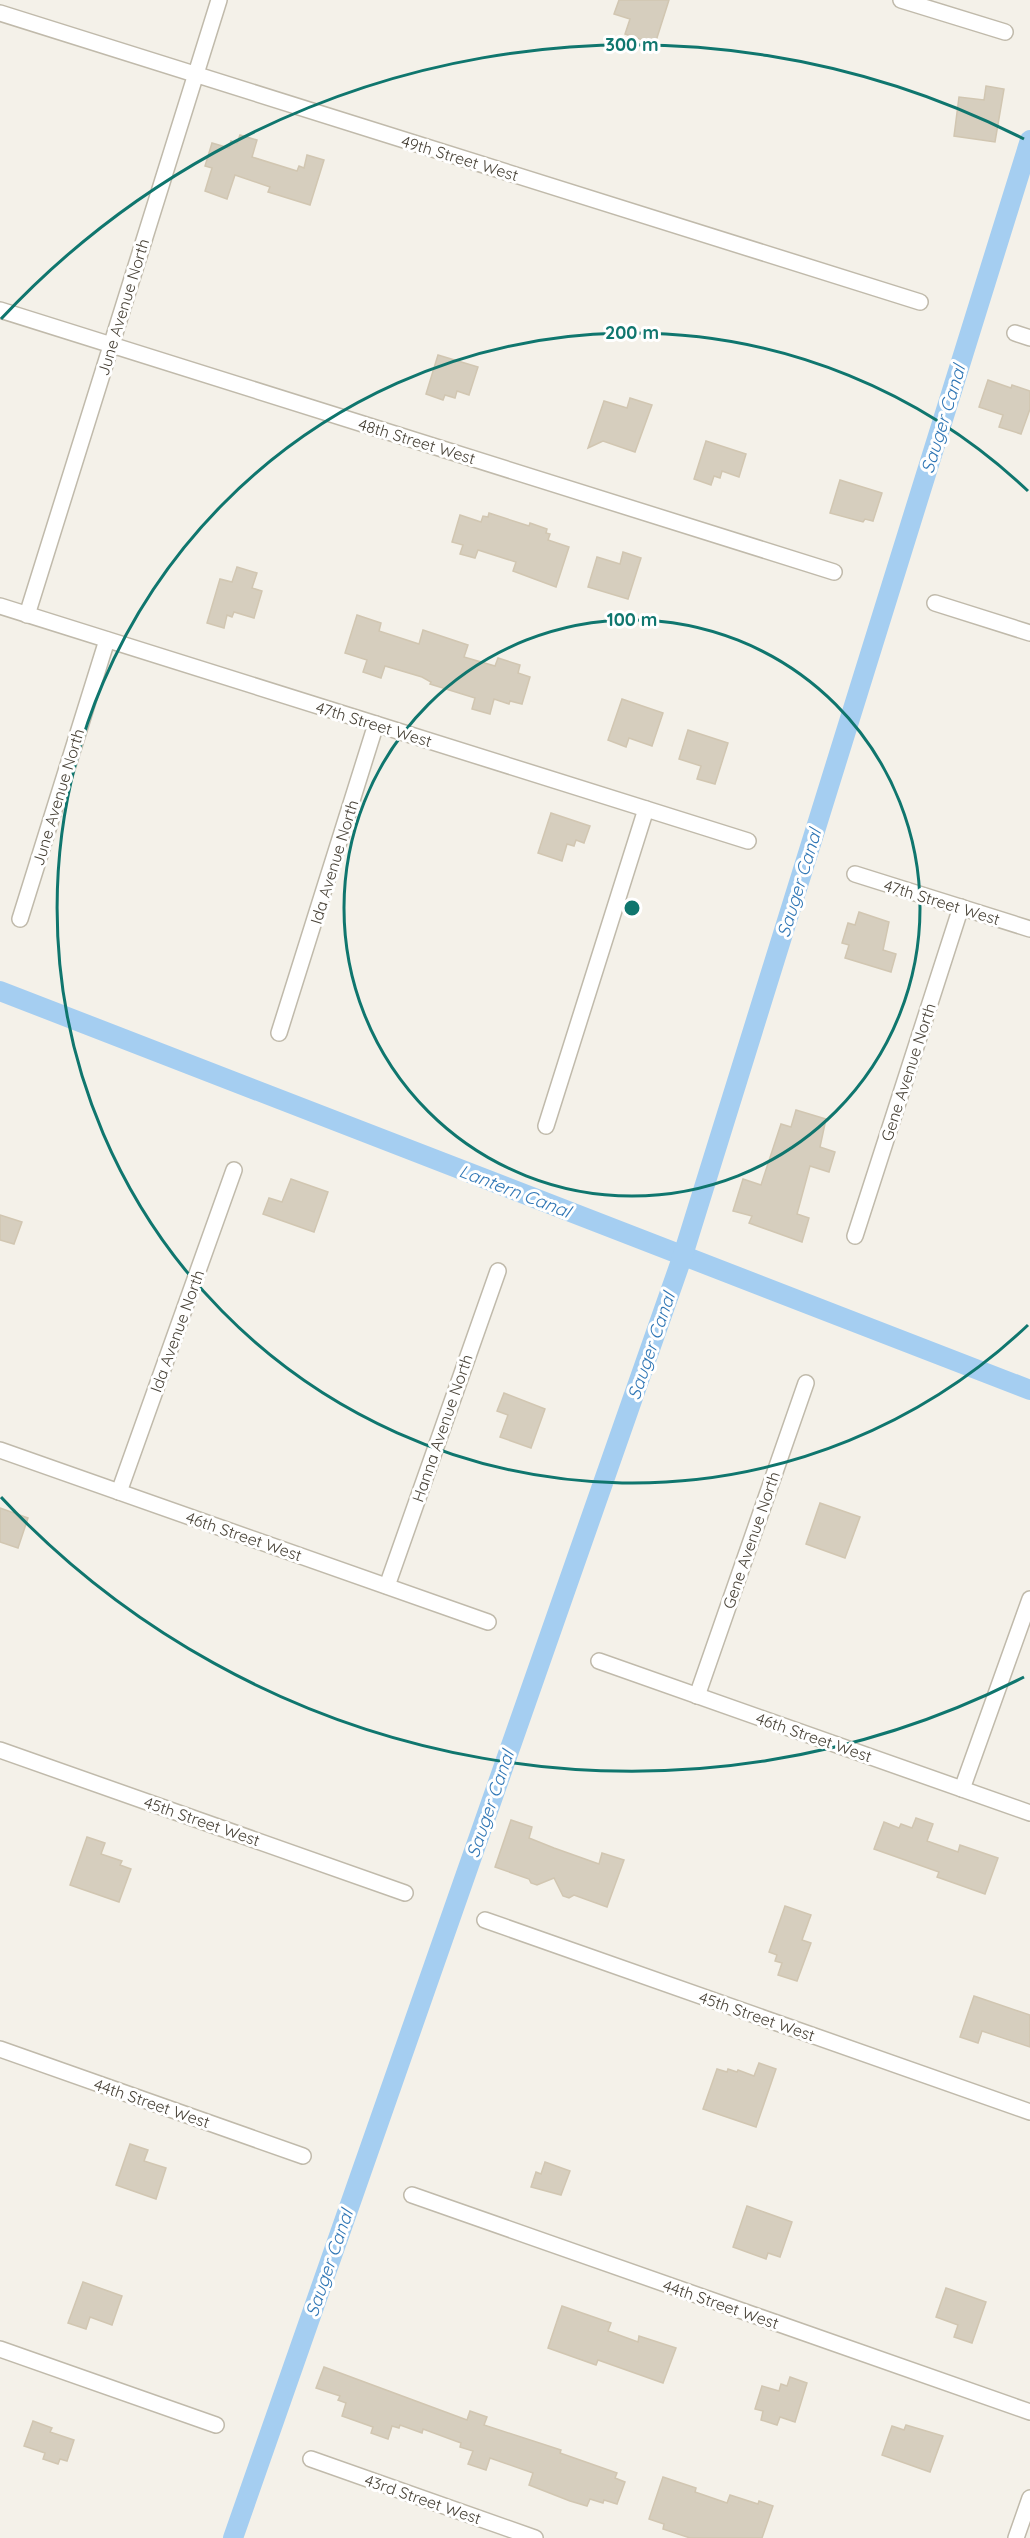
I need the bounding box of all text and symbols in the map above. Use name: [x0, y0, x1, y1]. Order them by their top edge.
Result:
text: 300 m: [605, 33, 659, 56]
street label: 49th Street West: [399, 131, 521, 185]
street label: June Avenue North: [93, 236, 153, 378]
text: 200 m: [605, 321, 659, 344]
water label: Sauger Canal: [916, 360, 971, 476]
street label: 48th Street West: [356, 414, 478, 468]
text: 100 m: [607, 608, 657, 631]
street label: 47th Street West: [314, 697, 434, 751]
street label: June Avenue North: [28, 726, 88, 868]
street label: Ida Avenue North: [306, 797, 362, 927]
water label: Sauger Canal: [772, 824, 827, 940]
street label: 47th Street West: [882, 875, 1002, 929]
centre of rings: [622, 898, 642, 918]
street label: Gene Avenue North: [876, 1000, 940, 1144]
water label: Lantern Canal: [456, 1159, 576, 1223]
street label: Ida Avenue North: [146, 1267, 208, 1395]
water label: Sauger Canal: [622, 1288, 681, 1403]
street label: Hanna Avenue North: [407, 1352, 477, 1504]
street label: Gene Avenue North: [718, 1469, 784, 1611]
street label: 46th Street West: [183, 1507, 305, 1565]
street label: 46th Street West: [753, 1708, 875, 1766]
water label: Sauger Canal: [461, 1746, 520, 1861]
street label: 45th Street West: [141, 1792, 263, 1850]
street label: 45th Street West: [696, 1987, 818, 2045]
street label: 44th Street West: [92, 2074, 212, 2132]
water label: Sauger Canal: [300, 2205, 359, 2320]
street label: 44th Street West: [661, 2275, 781, 2333]
street label: 43rd Street West: [362, 2470, 484, 2528]

